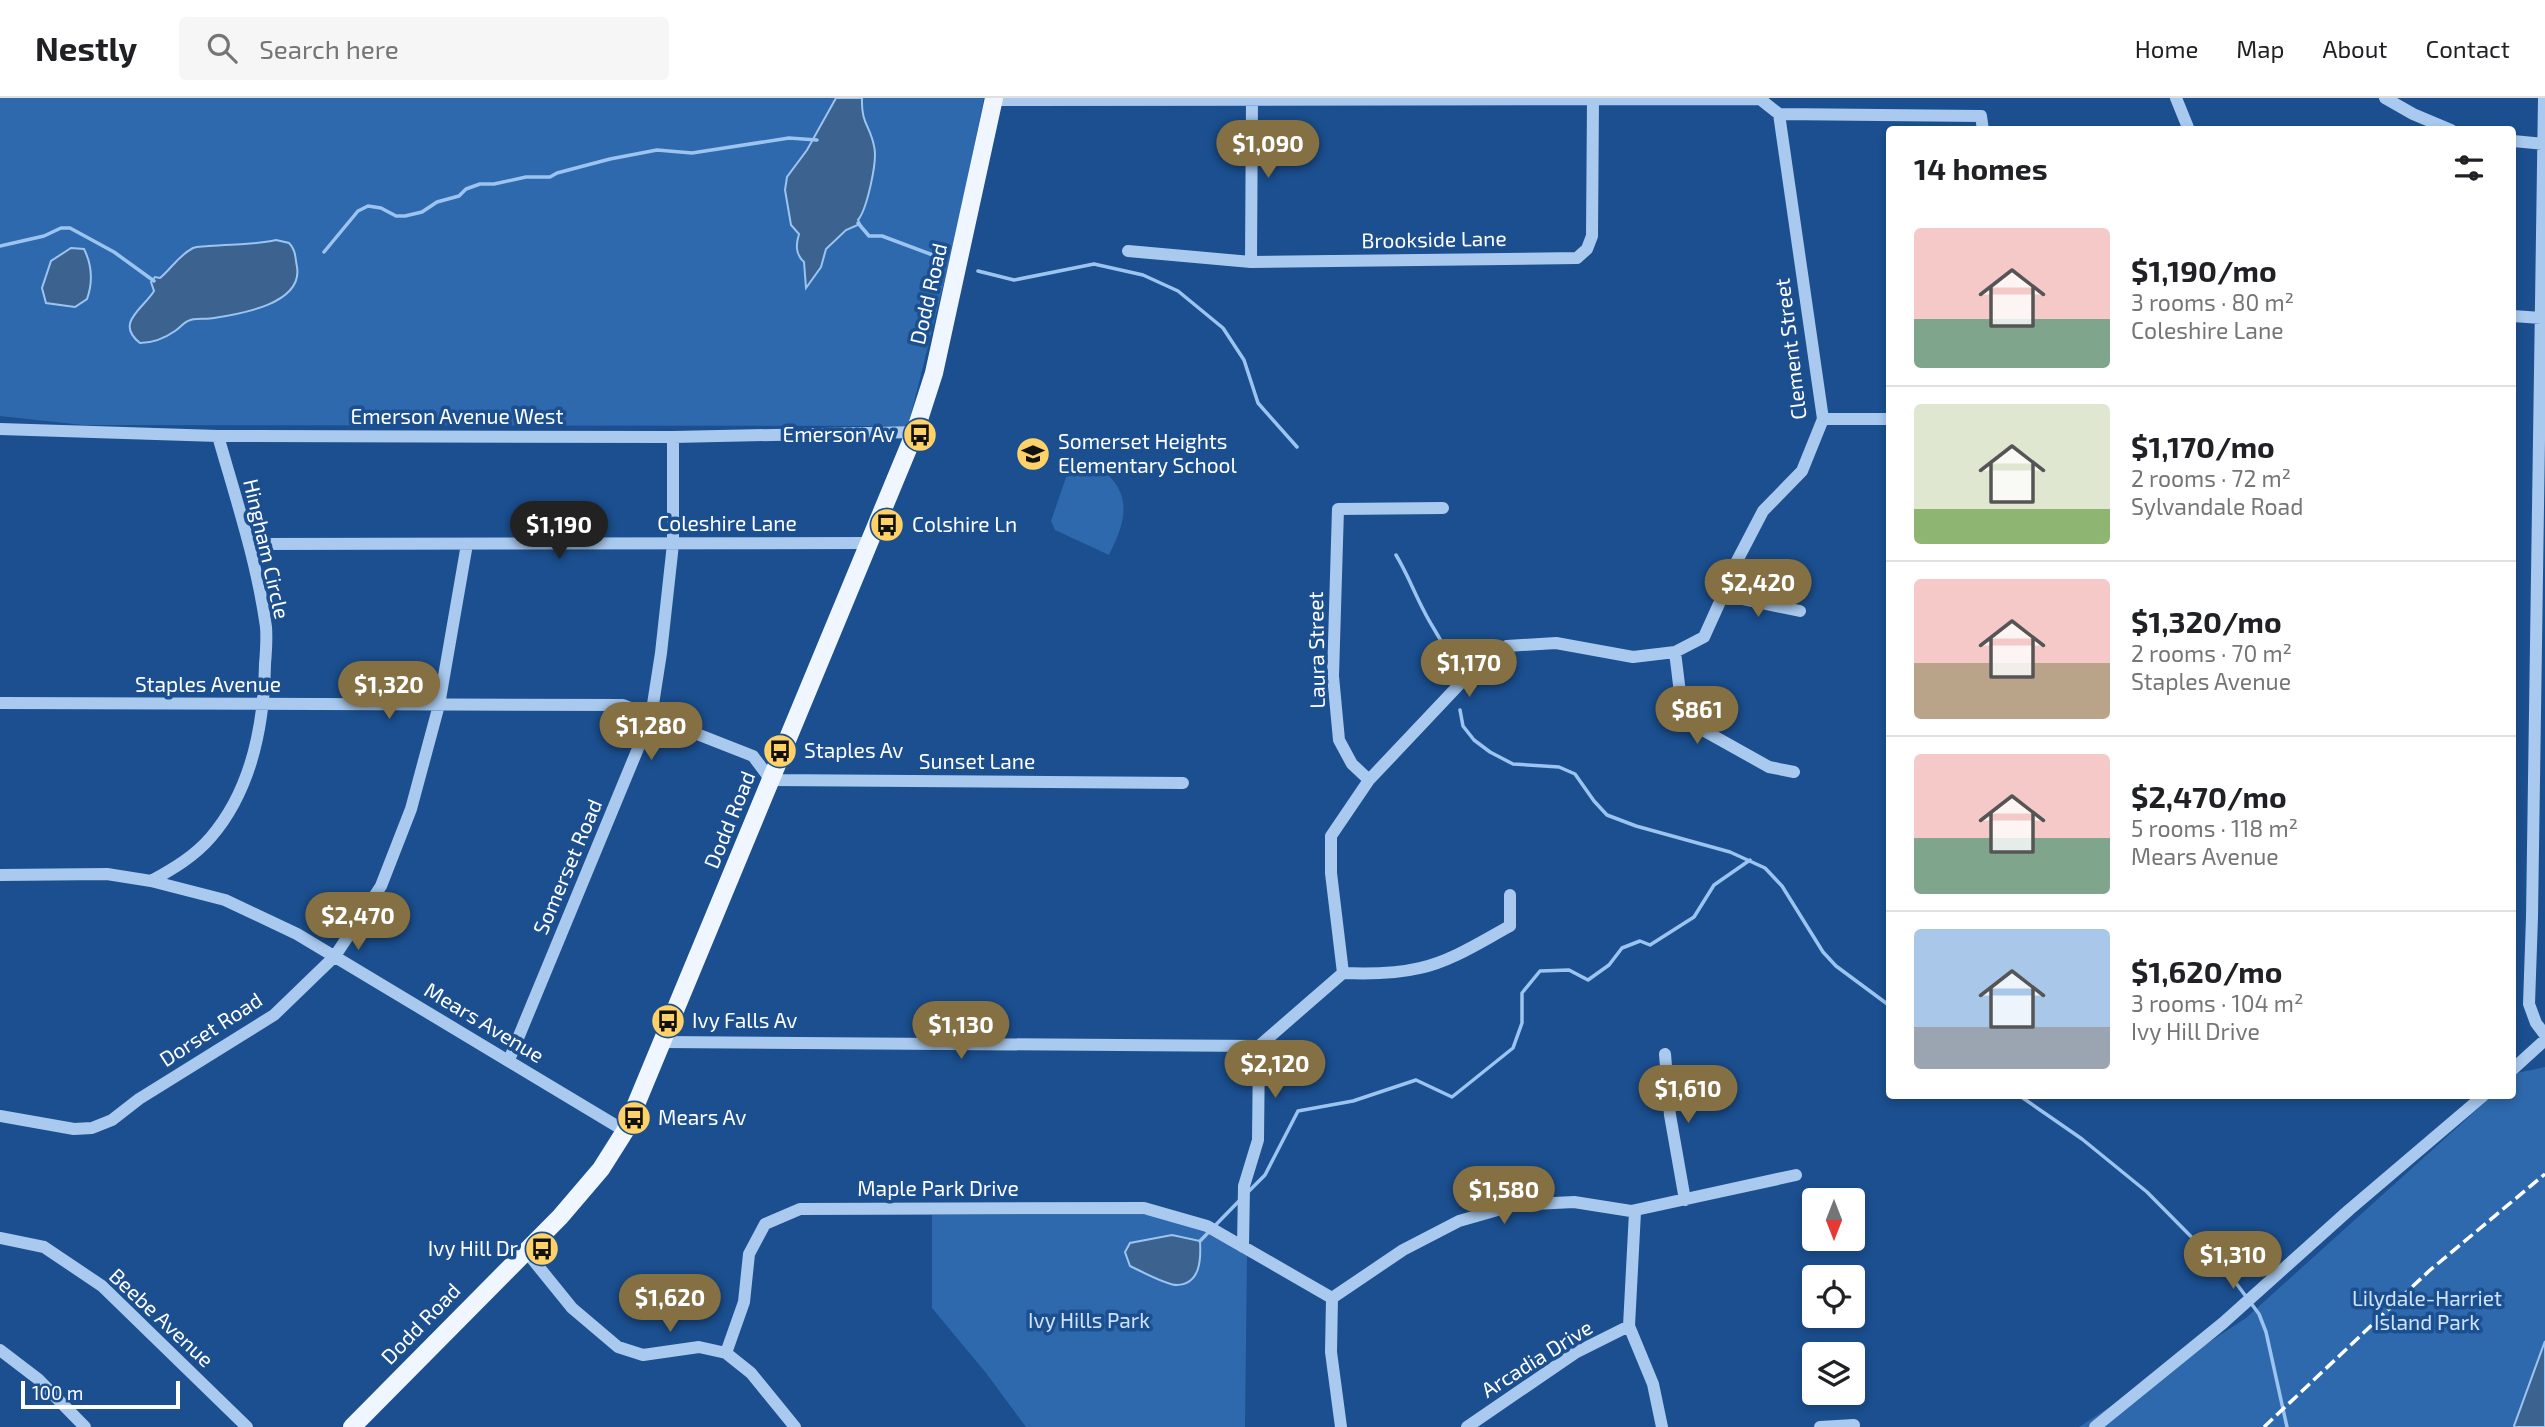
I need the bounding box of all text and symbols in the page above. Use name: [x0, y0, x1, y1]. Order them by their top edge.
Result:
search box: [179, 17, 669, 80]
text: Nestly: [35, 28, 137, 68]
icon: search: [203, 29, 241, 67]
text: Search here: [259, 33, 399, 64]
text: Home: [2135, 34, 2198, 63]
text: Map: [2236, 34, 2284, 63]
text: About: [2322, 34, 2388, 63]
text: Contact: [2426, 34, 2510, 63]
pin: $1,090: [1211, 120, 1325, 180]
text: $1,090: [1232, 129, 1304, 157]
icon: filters: [2450, 149, 2488, 187]
text: 14 homes: [1914, 150, 2048, 186]
street label: Brookside Lane: [1361, 225, 1507, 252]
street label: Dodd Road: [904, 241, 951, 347]
text: $1,190/mo: [2131, 252, 2277, 288]
icon: home: [1970, 256, 2054, 340]
street label: Clement Street: [1768, 277, 1811, 421]
text: 3 rooms · 80 m²: [2131, 288, 2294, 316]
text: Coleshire Lane: [2131, 316, 2284, 344]
street label: Emerson Avenue West: [350, 403, 564, 428]
bus stop icon: Emerson Av: [901, 416, 939, 454]
place label: Emerson Av: [782, 421, 895, 446]
place label: Somerset Heights Elementary School: [1058, 428, 1238, 477]
text: $1,170/mo: [2131, 428, 2275, 464]
icon: home: [1970, 432, 2054, 516]
school or university icon: Somerset Heights Elementary School: [1014, 435, 1052, 473]
text: 2 rooms · 72 m²: [2131, 464, 2291, 492]
street label: Hingham Circle: [239, 476, 296, 621]
text: Sylvandale Road: [2131, 492, 2303, 520]
pin: $1,190: [502, 502, 616, 561]
bus stop icon: Colshire Ln: [868, 506, 906, 544]
text: $1,190: [526, 510, 592, 538]
street label: Coleshire Lane: [657, 510, 797, 535]
place label: Colshire Ln: [912, 511, 1017, 536]
pin: $2,420: [1701, 560, 1815, 619]
text: $2,420: [1721, 568, 1795, 596]
street label: Laura Street: [1302, 591, 1329, 709]
text: $1,320/mo: [2131, 603, 2282, 639]
icon: home: [1970, 607, 2054, 691]
text: 2 rooms · 70 m²: [2131, 639, 2292, 667]
pin: $1,170: [1412, 640, 1526, 699]
text: $1,170: [1437, 648, 1501, 676]
pin: $1,320: [332, 662, 446, 721]
text: Staples Avenue: [2131, 667, 2291, 695]
text: $1,320: [354, 670, 424, 698]
street label: Staples Avenue: [135, 671, 281, 696]
pin: $861: [1656, 686, 1738, 746]
text: $861: [1671, 695, 1723, 723]
pin: $1,280: [594, 702, 708, 762]
text: $1,280: [615, 711, 687, 739]
bus stop icon: Staples Av: [761, 732, 799, 770]
place label: Staples Av: [804, 737, 904, 762]
street label: Sunset Lane: [919, 748, 1035, 773]
street label: Dodd Road: [698, 767, 759, 872]
text: $2,470/mo: [2131, 778, 2287, 814]
icon: home: [1970, 782, 2054, 866]
street label: Somerset Road: [527, 795, 606, 938]
text: 5 rooms · 118 m²: [2131, 814, 2298, 842]
text: Mears Avenue: [2131, 842, 2279, 870]
pin: $2,470: [301, 892, 415, 952]
text: $2,470: [321, 901, 395, 929]
text: $1,620/mo: [2131, 953, 2282, 989]
icon: home: [1970, 957, 2054, 1041]
street label: Mears Avenue: [421, 976, 549, 1067]
street label: Dorset Road: [154, 986, 266, 1071]
text: 3 rooms · 104 m²: [2131, 989, 2303, 1017]
bus stop icon: Ivy Falls Av: [649, 1002, 687, 1040]
pin: $1,130: [904, 1002, 1018, 1061]
place label: Ivy Falls Av: [692, 1007, 797, 1032]
text: $1,130: [928, 1010, 994, 1038]
text: Ivy Hill Drive: [2131, 1017, 2260, 1045]
pin: $2,120: [1218, 1040, 1332, 1100]
text: $2,120: [1240, 1049, 1310, 1077]
pin: $1,610: [1631, 1066, 1745, 1125]
text: $1,610: [1655, 1074, 1721, 1102]
bus stop icon: Mears Av: [615, 1099, 653, 1137]
place label: Mears Av: [658, 1104, 746, 1129]
pin: $1,580: [1447, 1166, 1561, 1226]
street label: Maple Park Drive: [857, 1175, 1019, 1200]
text: $1,580: [1469, 1175, 1539, 1203]
north arrow: [1802, 1188, 1866, 1251]
map controls: [1802, 1188, 1865, 1405]
bus stop icon: Ivy Hill Dr: [523, 1230, 561, 1268]
pin: $1,310: [2176, 1232, 2290, 1291]
place label: Ivy Hill Dr: [428, 1235, 519, 1260]
text: $1,310: [2200, 1240, 2266, 1268]
street label: Beebe Avenue: [105, 1262, 219, 1372]
button: locate: [1802, 1265, 1865, 1328]
pin: $1,620: [613, 1274, 727, 1334]
street label: Dodd Road: [375, 1277, 465, 1369]
text: $1,620: [635, 1283, 705, 1311]
park label: Lilydale-Harriet Island Park: [2352, 1285, 2502, 1334]
park label: Ivy Hills Park: [1028, 1307, 1150, 1332]
street label: Arcadia Drive: [1476, 1314, 1596, 1402]
button: layers: [1802, 1342, 1865, 1405]
scale bar: [21, 1378, 180, 1410]
text: 100 m: [32, 1381, 83, 1404]

